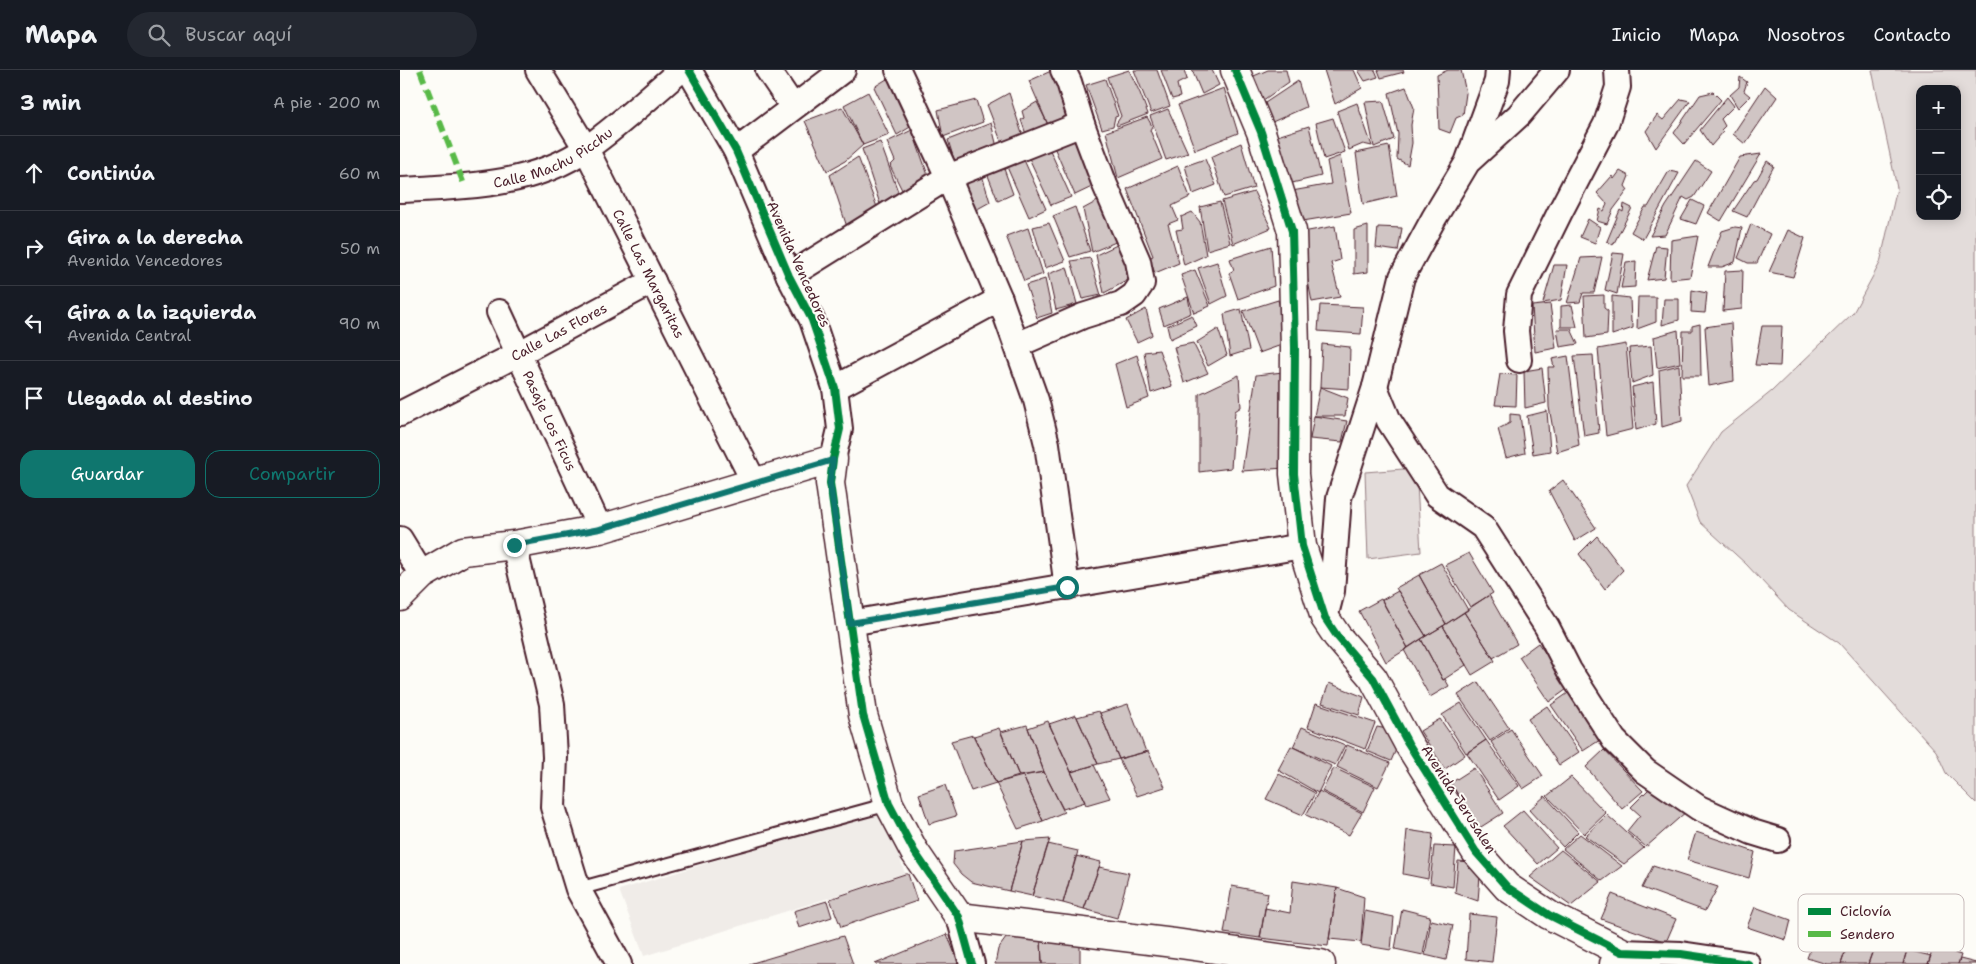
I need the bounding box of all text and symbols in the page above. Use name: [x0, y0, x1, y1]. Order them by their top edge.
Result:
search box: [127, 12, 477, 57]
text: Mapa: [25, 19, 97, 51]
icon: search: [145, 21, 173, 49]
text: Buscar aquí: [185, 22, 292, 47]
text: Inicio: [1612, 23, 1661, 47]
text: Mapa: [1689, 23, 1739, 47]
text: Nosotros: [1767, 23, 1845, 47]
text: Contacto: [1873, 23, 1951, 47]
map controls: [1916, 85, 1961, 220]
button: +: [1916, 85, 1961, 130]
text: 3 min: [20, 89, 81, 117]
text: A pie · 200 m: [273, 92, 380, 113]
street label: Calle Machu Picchu: [492, 123, 616, 192]
button: −: [1916, 130, 1961, 175]
icon: ahead: [20, 159, 48, 187]
text: Continúa: [67, 161, 155, 186]
text: 60 m: [339, 163, 380, 184]
button: locate: [1916, 175, 1961, 220]
street label: Avenida Vencedores: [763, 198, 835, 330]
street label: Calle Las Margaritas: [609, 206, 689, 341]
text: Gira a la derecha: [67, 225, 243, 250]
icon: right: [20, 234, 48, 262]
text: 50 m: [340, 238, 380, 259]
text: Avenida Vencedores: [67, 250, 223, 271]
street label: Calle Las Flores: [508, 299, 610, 365]
text: Gira a la izquierda: [67, 300, 256, 325]
icon: left: [20, 309, 48, 337]
text: 90 m: [339, 313, 380, 334]
text: Avenida Central: [67, 325, 191, 346]
street label: Pasaje Los Ficus: [519, 368, 581, 474]
icon: arrive: [20, 384, 48, 412]
text: Llegada al destino: [67, 386, 253, 411]
button: Guardar: [20, 450, 195, 498]
button: Compartir: [205, 450, 380, 498]
route end: [503, 534, 526, 557]
route start: [1056, 576, 1079, 599]
street label: Avenida Jerusalen: [1417, 741, 1501, 857]
legend: [1798, 894, 1964, 952]
text: Ciclovía: [1840, 902, 1892, 920]
text: Sendero: [1840, 925, 1895, 943]

